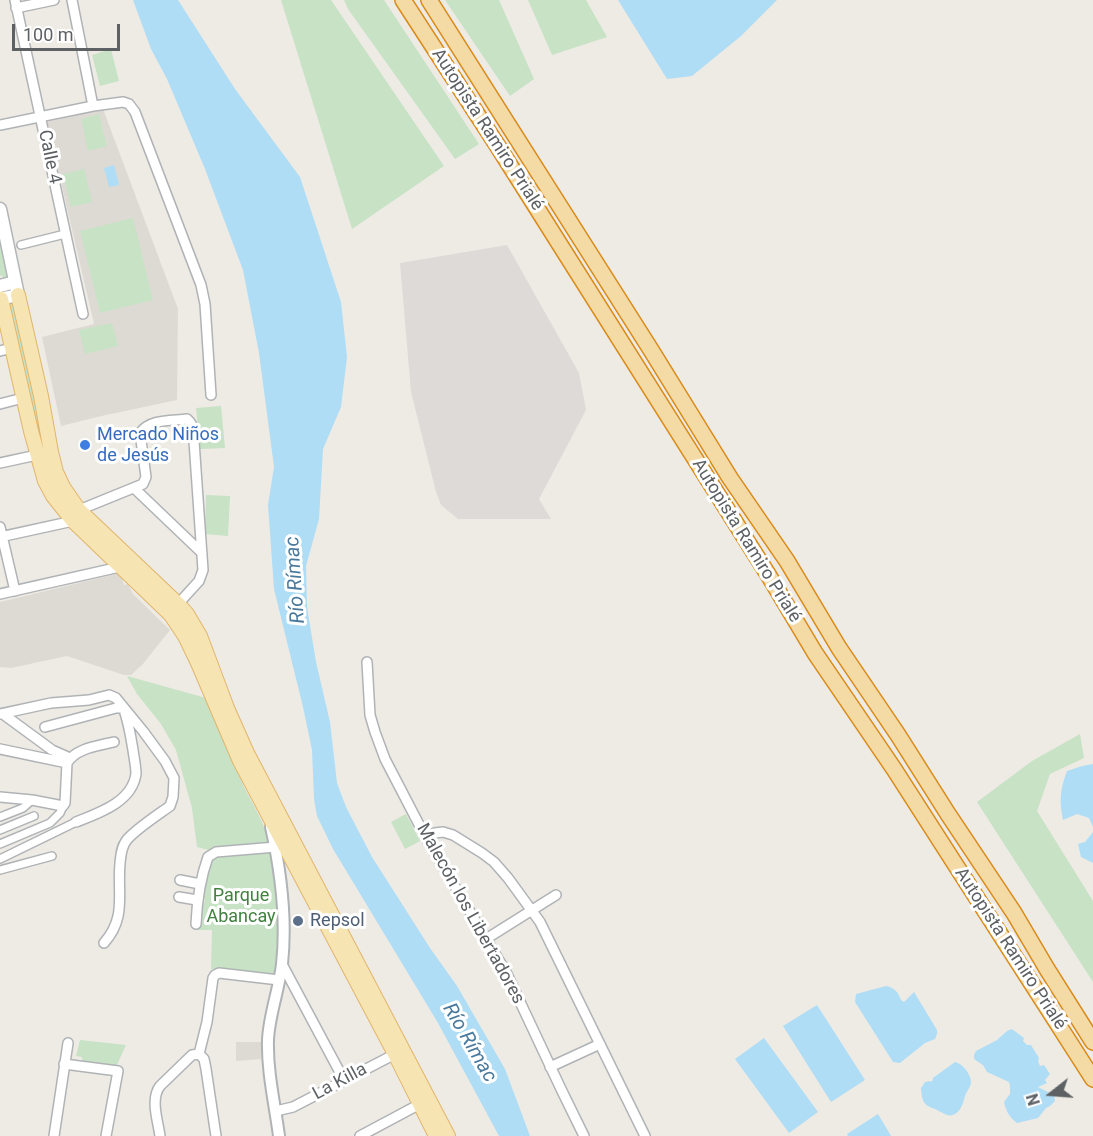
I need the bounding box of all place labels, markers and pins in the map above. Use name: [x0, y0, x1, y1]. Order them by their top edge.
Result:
place label: Mercado Niños de Jesús: [97, 424, 219, 466]
marker: Mercado Niños de Jesús: [78, 438, 92, 452]
place label: Repsol: [310, 910, 365, 932]
marker: Repsol: [291, 914, 305, 928]

